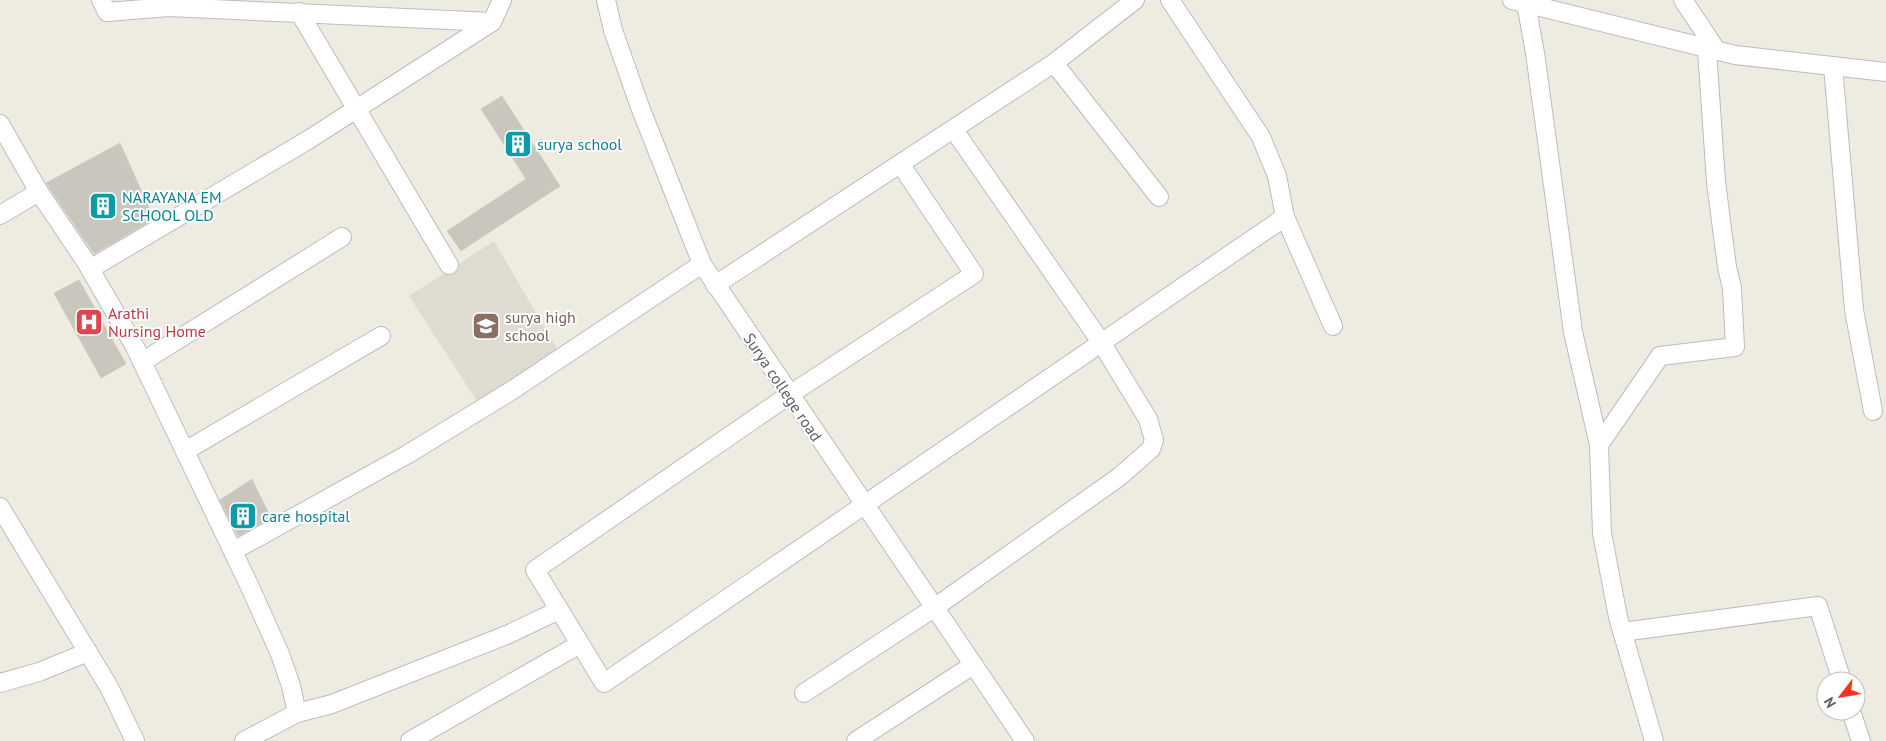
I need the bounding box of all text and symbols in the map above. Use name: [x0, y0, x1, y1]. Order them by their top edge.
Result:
building icon: surya school: [503, 129, 533, 159]
place label: surya school: [537, 134, 622, 154]
place label: NARAYANA EM SCHOOL OLD: [122, 187, 222, 225]
building icon: NARAYANA EM SCHOOL OLD: [88, 191, 118, 221]
place label: Arathi Nursing Home: [108, 303, 206, 341]
hospital icon: Arathi Nursing Home: [74, 307, 104, 337]
place label: surya high school: [505, 307, 576, 345]
school or university icon: surya high school: [471, 311, 501, 341]
street label: Surya college road: [739, 329, 827, 445]
building icon: care hospital: [228, 501, 258, 531]
place label: care hospital: [262, 506, 350, 526]
north arrow: [1816, 671, 1866, 721]
text: N: [1820, 694, 1840, 711]

